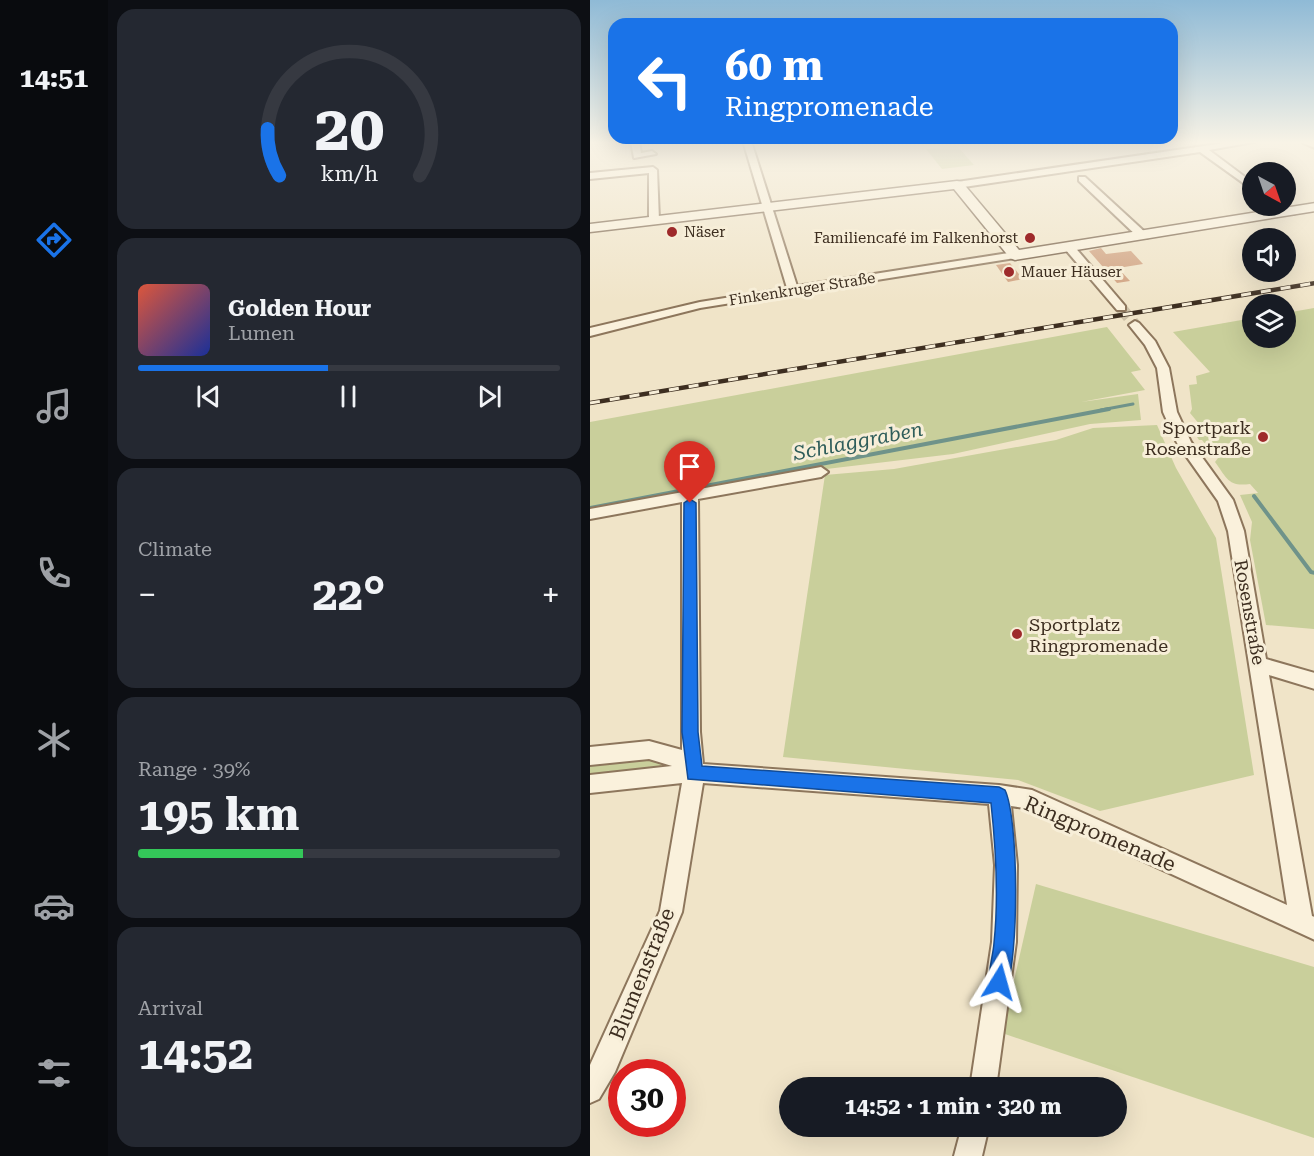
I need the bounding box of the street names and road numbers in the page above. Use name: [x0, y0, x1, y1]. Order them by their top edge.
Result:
street label: Finkenkruger Straße: [728, 269, 876, 309]
street label: Rosenstraße: [1230, 558, 1270, 666]
street label: Ringpromenade: [1021, 791, 1179, 877]
street label: Blumenstraße: [605, 905, 679, 1043]

